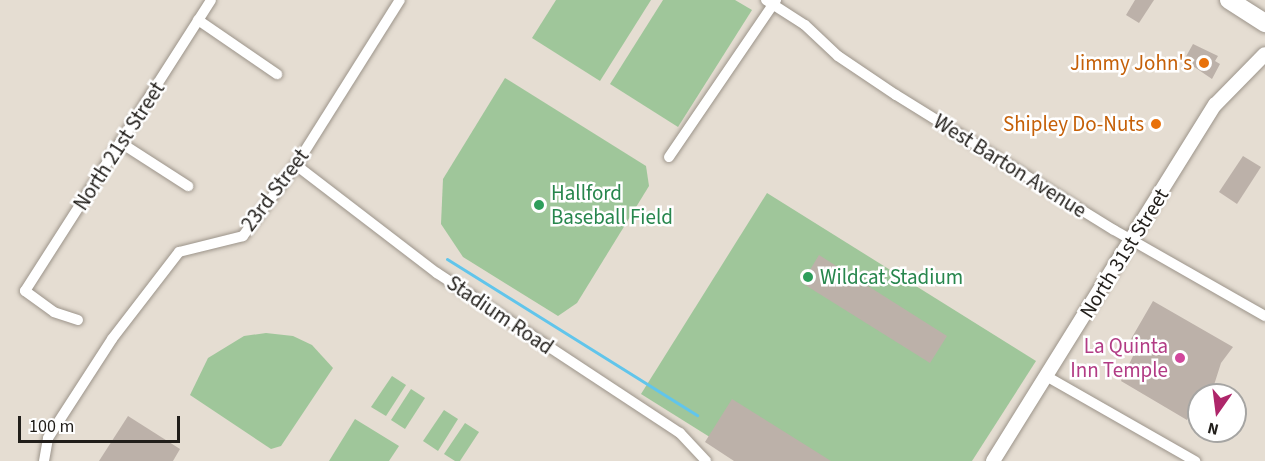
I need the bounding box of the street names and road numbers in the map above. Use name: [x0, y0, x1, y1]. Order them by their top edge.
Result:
street label: North 21st Street: [68, 77, 170, 215]
street label: West Barton Avenue: [929, 109, 1091, 223]
street label: 23rd Street: [236, 144, 314, 236]
street label: North 31st Street: [1074, 184, 1174, 322]
street label: Stadium Road: [442, 270, 558, 360]

